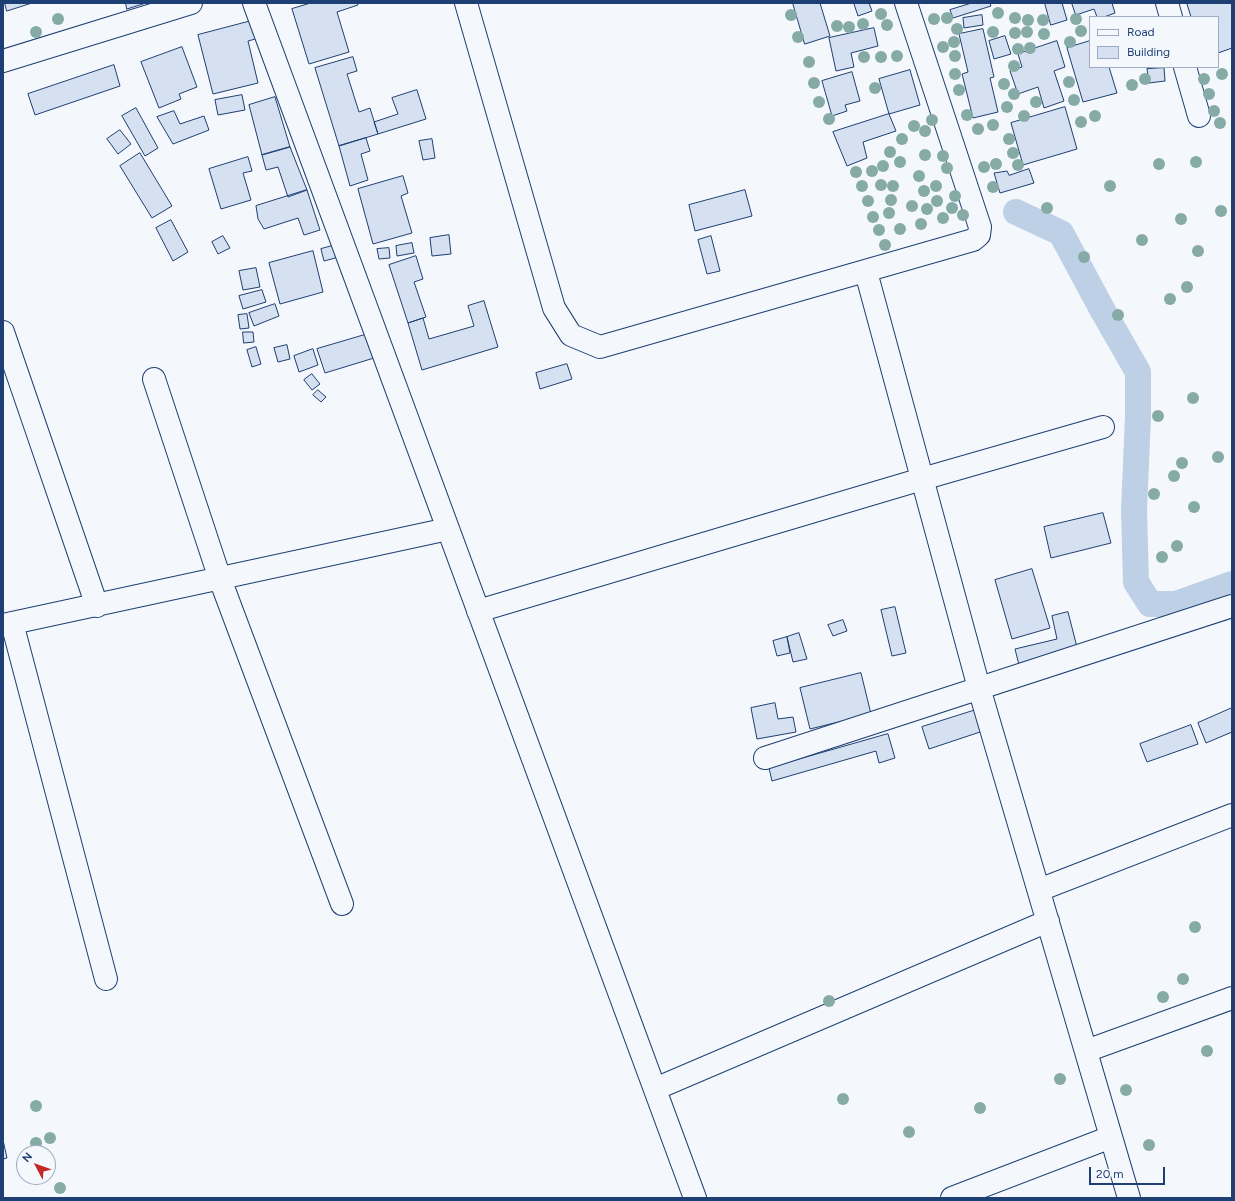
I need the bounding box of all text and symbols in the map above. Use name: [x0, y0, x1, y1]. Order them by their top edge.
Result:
legend: [1089, 16, 1219, 68]
text: Road: [1127, 25, 1155, 39]
text: Building: [1127, 45, 1170, 59]
north arrow: [16, 1145, 56, 1185]
text: N: [20, 1150, 35, 1165]
scale bar: [1091, 1159, 1167, 1185]
text: 20 m: [1096, 1167, 1124, 1181]

